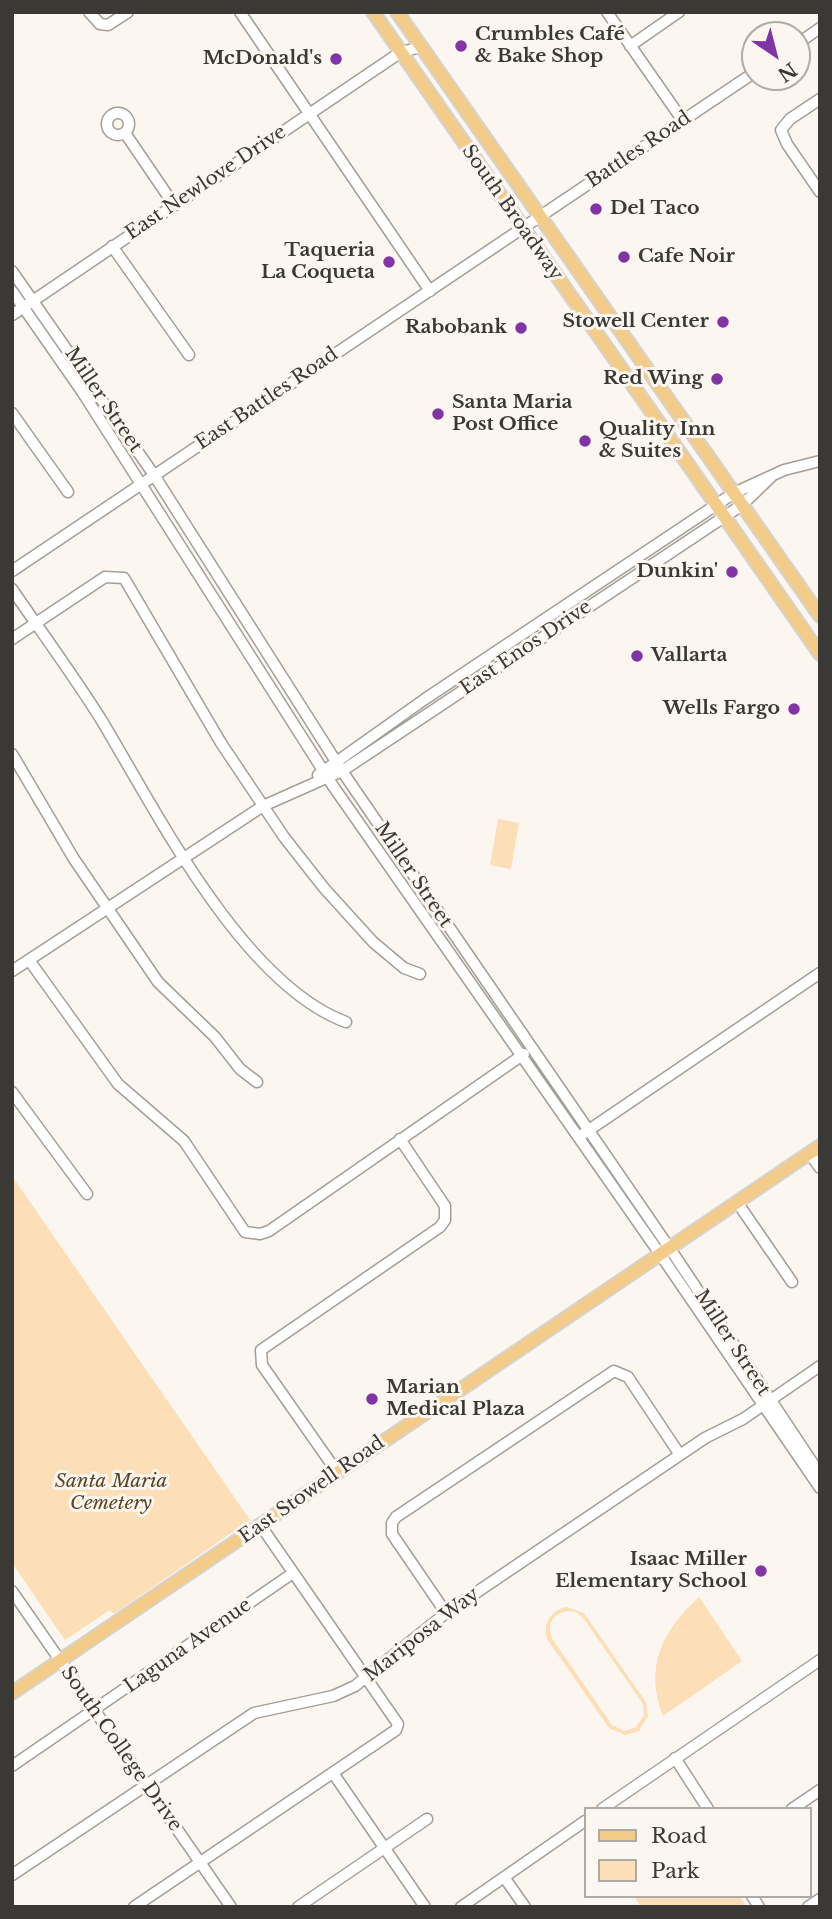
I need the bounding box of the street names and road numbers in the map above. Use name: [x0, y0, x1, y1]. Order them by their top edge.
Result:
street label: Battles Road: [582, 107, 696, 193]
street label: East Newlove Drive: [121, 121, 291, 245]
street label: South Broadway: [457, 141, 567, 285]
street label: Miller Street: [59, 343, 147, 457]
street label: East Battles Road: [192, 343, 342, 455]
street label: East Enos Drive: [456, 596, 596, 700]
street label: Miller Street: [369, 818, 457, 932]
street label: Miller Street: [689, 1286, 775, 1400]
street label: East Stowell Road: [235, 1431, 389, 1549]
street label: Mariposa Way: [360, 1583, 484, 1687]
street label: Laguna Avenue: [120, 1594, 256, 1698]
street label: South College Drive: [55, 1662, 187, 1836]

